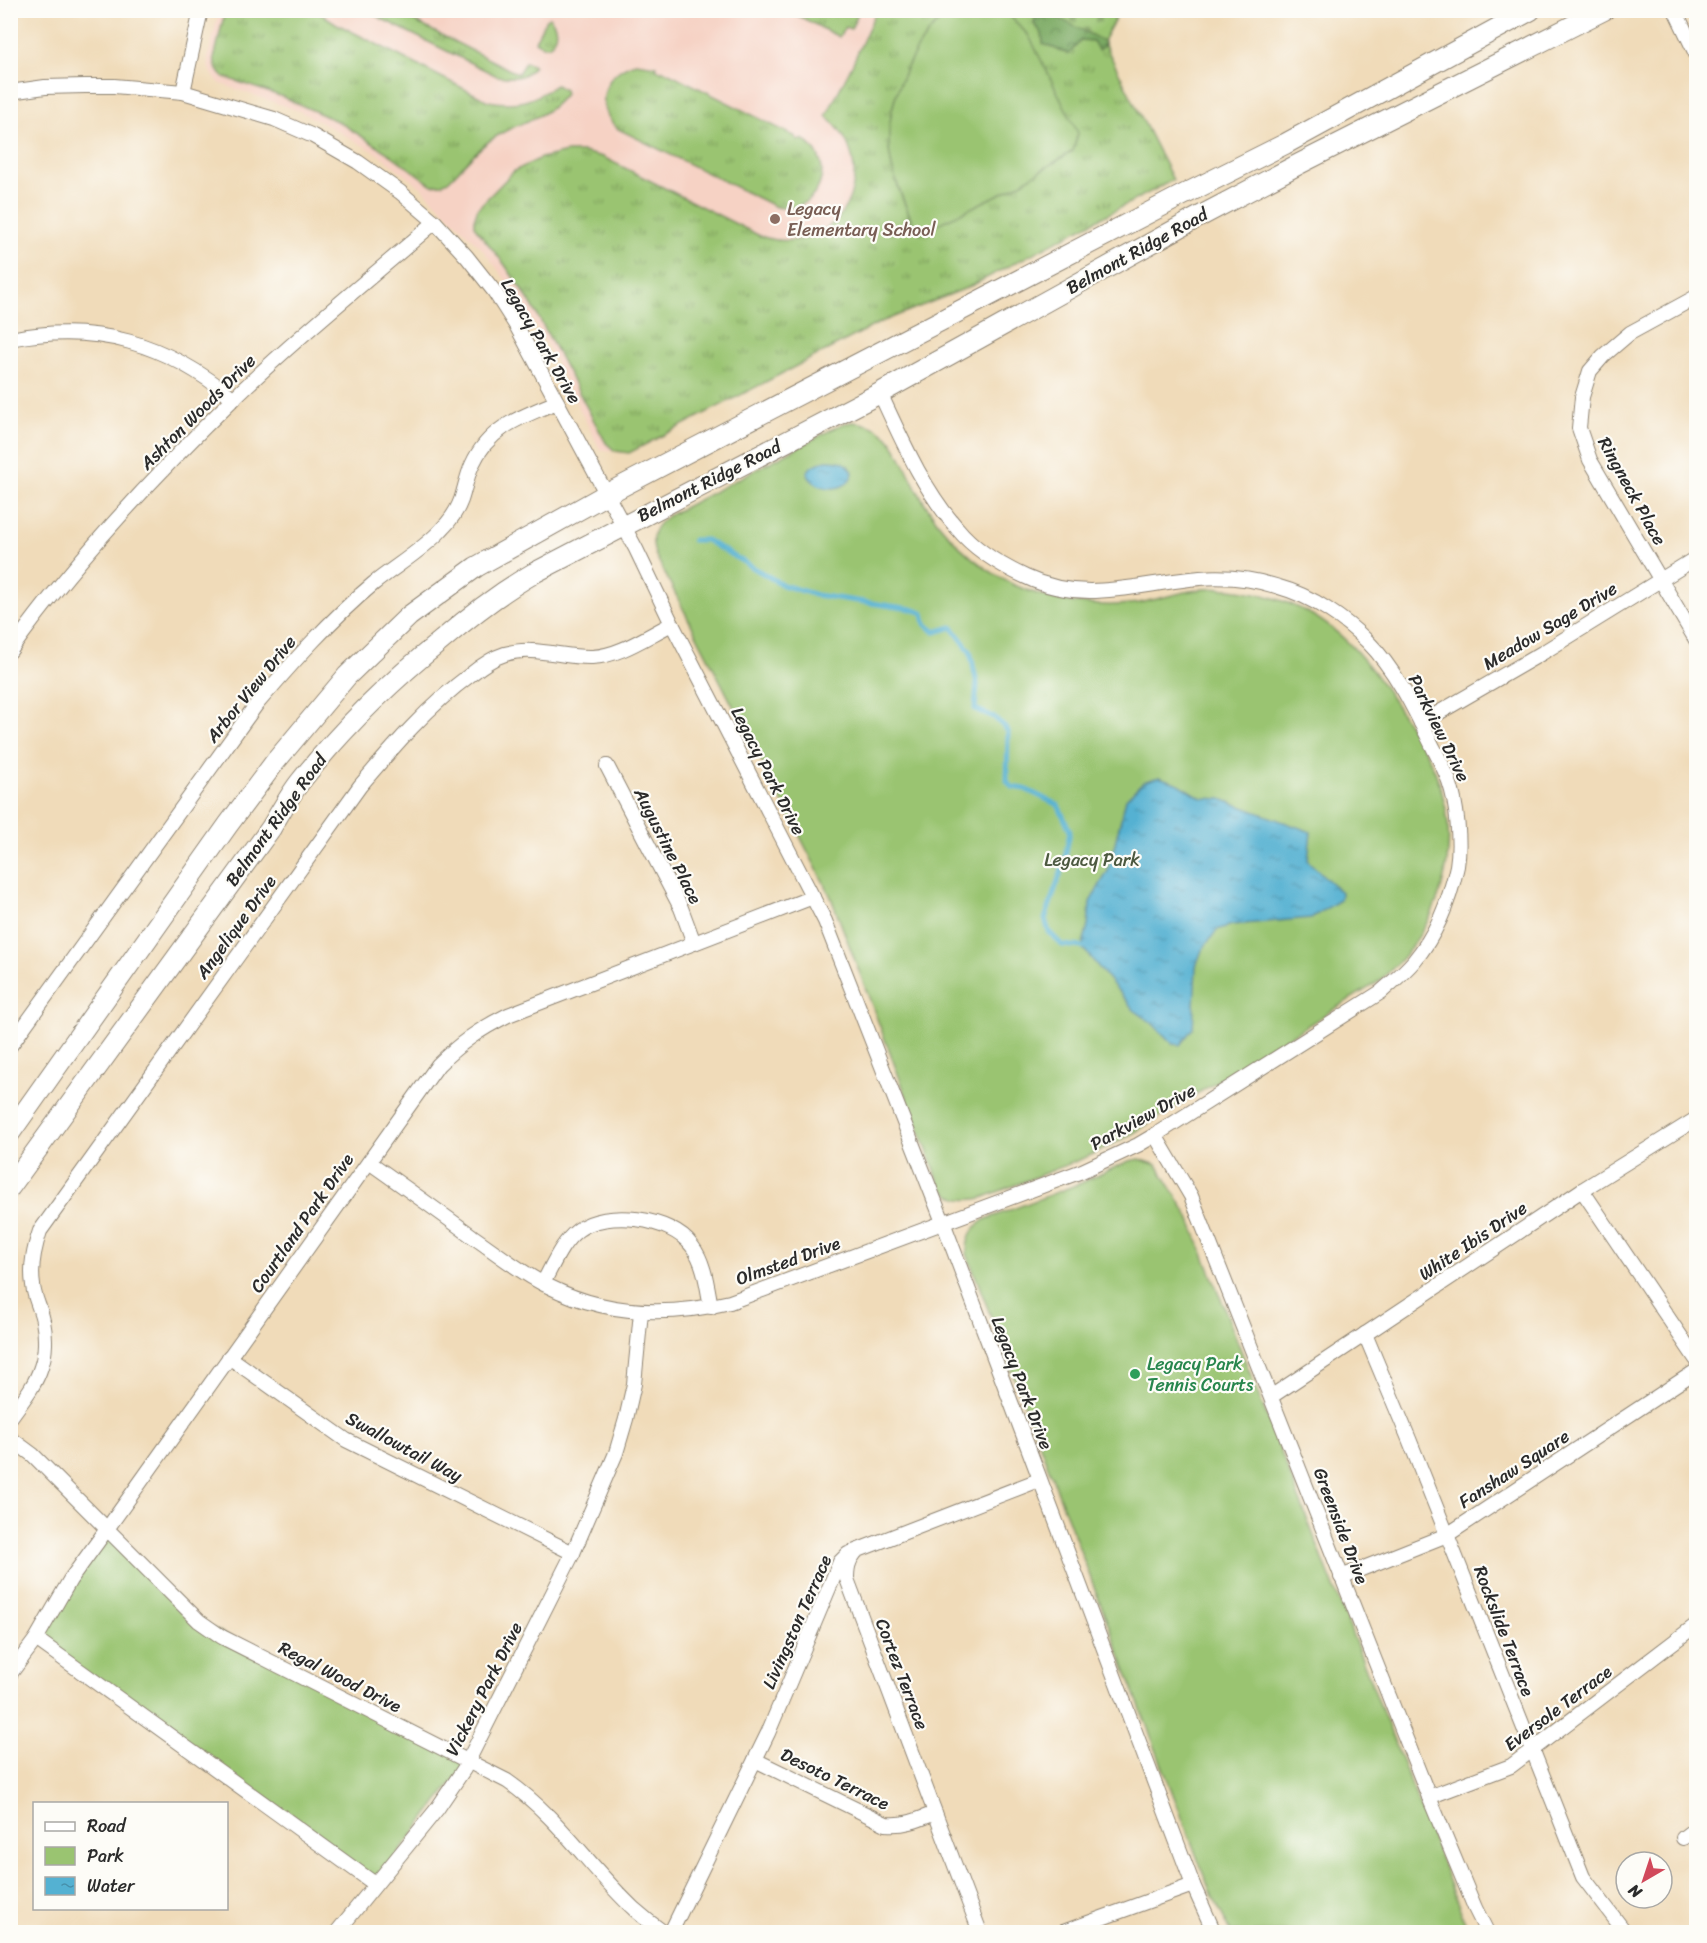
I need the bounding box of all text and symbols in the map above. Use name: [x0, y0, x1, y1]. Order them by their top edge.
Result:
place label: Legacy Elementary School: [787, 193, 936, 246]
street label: Belmont Ridge Road: [1060, 198, 1215, 303]
marker: Legacy Elementary School: [768, 212, 782, 226]
street label: Legacy Park Drive: [492, 272, 590, 410]
street label: Ashton Woods Drive: [131, 346, 264, 479]
street label: Belmont Ridge Road: [631, 430, 788, 531]
street label: Ringneck Place: [1589, 431, 1675, 551]
street label: Meadow Sage Drive: [1476, 573, 1624, 679]
street label: Arbor View Drive: [197, 628, 305, 751]
street label: Parkview Drive: [1399, 669, 1479, 787]
street label: Legacy Park Drive: [722, 701, 814, 841]
street label: Belmont Ridge Road: [217, 745, 336, 893]
street label: Augustine Place: [624, 781, 711, 910]
park label: Legacy Park: [1044, 844, 1140, 876]
street label: Angelique Drive: [186, 868, 285, 987]
street label: Parkview Drive: [1084, 1075, 1202, 1159]
street label: Courtland Park Drive: [242, 1146, 363, 1300]
street label: White Ibis Drive: [1412, 1193, 1534, 1289]
street label: Olmsted Drive: [731, 1227, 845, 1295]
street label: Legacy Park Drive: [982, 1311, 1062, 1455]
place label: Legacy Park Tennis Courts: [1147, 1348, 1254, 1401]
marker: Legacy Park Tennis Courts: [1128, 1367, 1142, 1381]
street label: Swallowtail Way: [340, 1403, 469, 1492]
street label: Fanshaw Square: [1452, 1421, 1576, 1517]
street label: Greenside Drive: [1304, 1463, 1378, 1589]
street label: Livingston Terrace: [753, 1549, 841, 1694]
street label: Rockslide Terrace: [1464, 1561, 1544, 1701]
street label: Cortez Terrace: [866, 1614, 938, 1734]
street label: Vickery Park Drive: [436, 1616, 532, 1762]
street label: Regal Wood Drive: [273, 1632, 408, 1722]
street label: Eversole Terrace: [1497, 1656, 1619, 1760]
street label: Desoto Terrace: [775, 1739, 895, 1819]
legend: [33, 1802, 228, 1910]
text: Road: [87, 1810, 127, 1842]
text: Park: [87, 1840, 124, 1872]
north arrow: [1614, 1850, 1674, 1910]
text: Water: [87, 1870, 136, 1902]
text: N: [1621, 1876, 1649, 1907]

